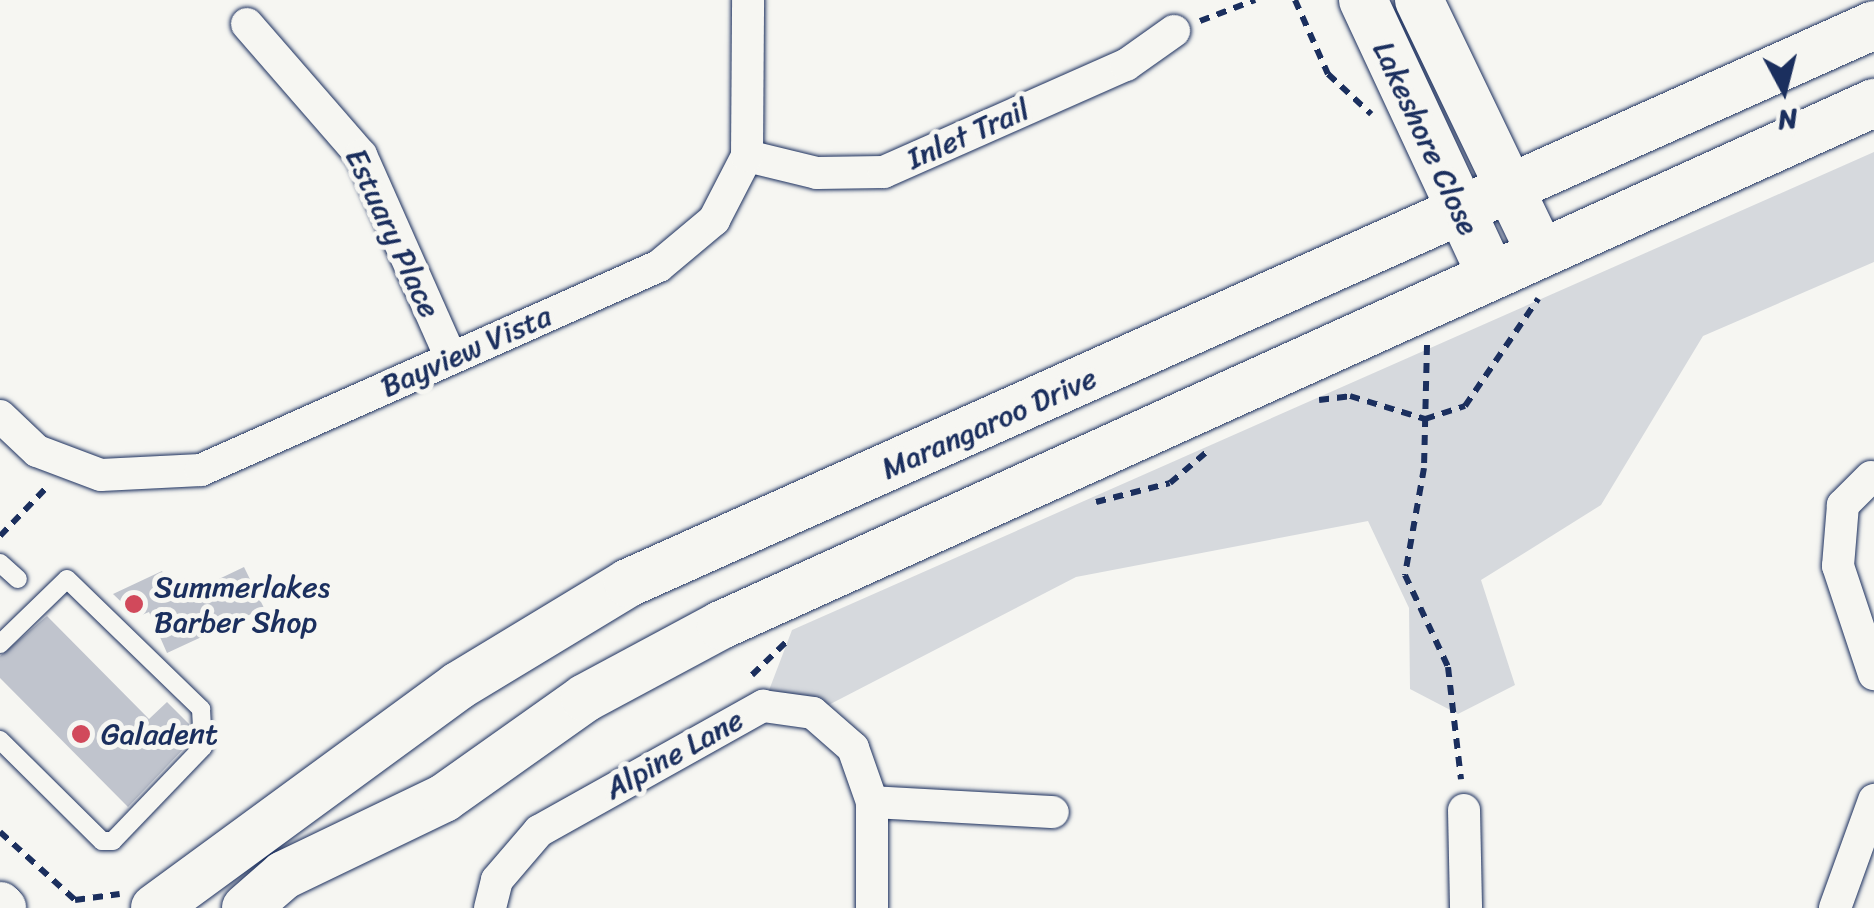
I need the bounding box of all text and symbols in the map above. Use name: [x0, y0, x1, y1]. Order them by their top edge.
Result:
street label: Lakeshore Close: [1365, 34, 1487, 242]
north arrow: [1734, 40, 1834, 140]
street label: Inlet Trail: [901, 91, 1035, 177]
text: N: [1775, 95, 1800, 146]
street label: Estuary Place: [338, 143, 448, 323]
street label: Bayview Vista: [375, 297, 557, 405]
street label: Marangaroo Drive: [876, 359, 1102, 487]
place label: Summerlakes Barber Shop: [154, 569, 330, 640]
marker: Summerlakes Barber Shop: [123, 593, 145, 615]
street label: Alpine Lane: [599, 701, 749, 807]
place label: Galadent: [101, 716, 218, 752]
marker: Galadent: [70, 723, 92, 745]

